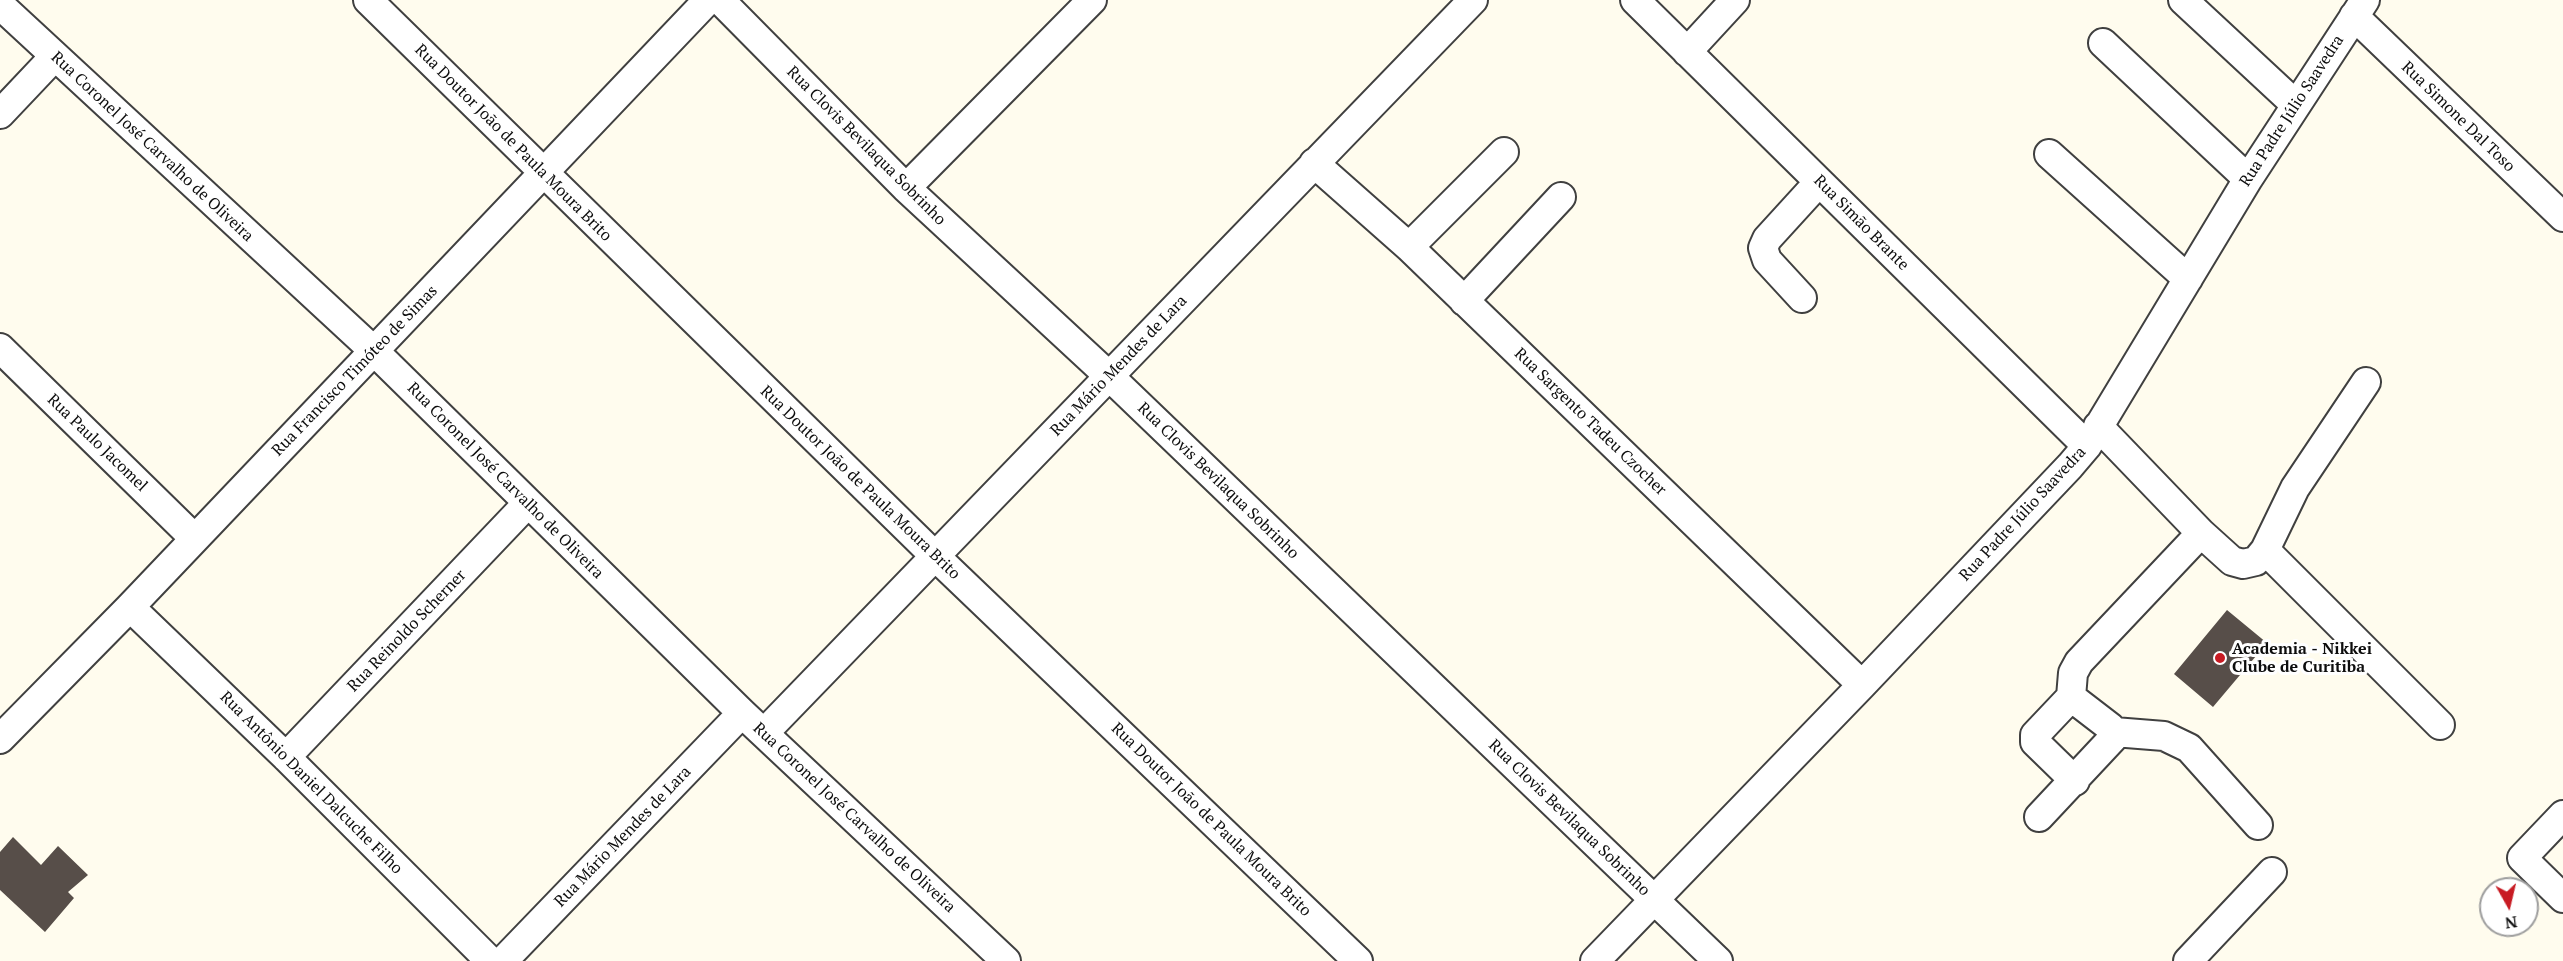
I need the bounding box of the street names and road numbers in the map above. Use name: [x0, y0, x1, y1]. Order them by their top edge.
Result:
street label: Rua Padre Júlio Saavedra: [2236, 32, 2348, 190]
street label: Rua Doutor João de Paula Moura Brito: [411, 41, 615, 245]
street label: Rua Coronel José Carvalho de Oliveira: [47, 48, 257, 246]
street label: Rua Simone Dal Toso: [2397, 58, 2519, 176]
street label: Rua Clovis Bevilaqua Sobrinho: [783, 63, 949, 229]
street label: Rua Simão Brante: [1809, 171, 1913, 275]
street label: Rua Francisco Timóteo de Simas: [268, 282, 442, 460]
street label: Rua Mário Mendes de Lara: [1047, 292, 1191, 440]
street label: Rua Sargento Tadeu Czocher: [1510, 344, 1670, 500]
street label: Rua Coronel José Carvalho de Oliveira: [403, 379, 607, 583]
street label: Rua Doutor João de Paula Moura Brito: [756, 382, 964, 584]
street label: Rua Paulo Jacomel: [43, 390, 151, 496]
street label: Rua Clovis Bevilaqua Sobrinho: [1133, 399, 1303, 563]
street label: Rua Padre Júlio Saavedra: [1956, 443, 2090, 585]
street label: Rua Reinoldo Scherner: [344, 566, 470, 696]
street label: Rua Antônio Daniel Dalcuche Filho: [216, 688, 406, 878]
street label: Rua Coronel José Carvalho de Oliveira: [749, 719, 959, 917]
street label: Rua Doutor João de Paula Moura Brito: [1107, 719, 1315, 921]
street label: Rua Clovis Bevilaqua Sobrinho: [1484, 736, 1654, 900]
street label: Rua Mário Mendes de Lara: [551, 763, 695, 911]

